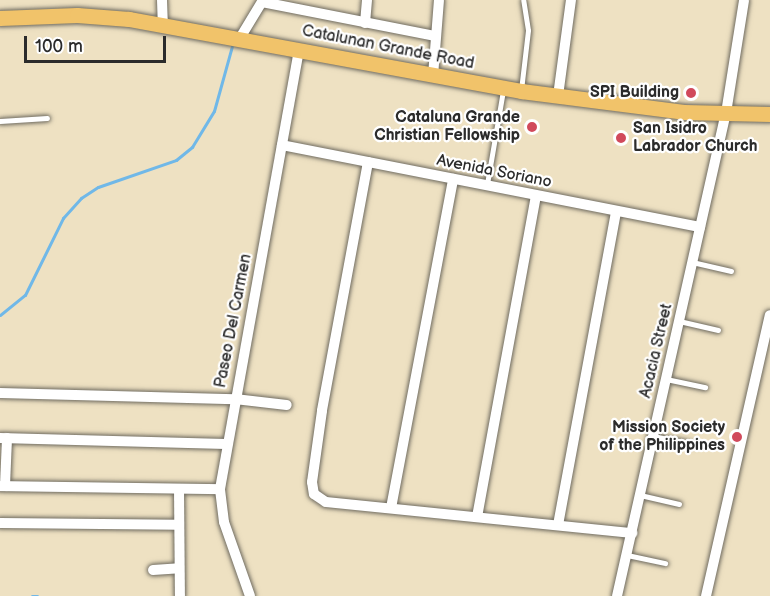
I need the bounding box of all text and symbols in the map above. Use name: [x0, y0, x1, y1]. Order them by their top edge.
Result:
street label: Catalunan Grande Road: [300, 22, 476, 74]
scale bar: [27, 24, 170, 62]
text: 100 m: [35, 36, 83, 57]
place label: SPI Building: [590, 83, 679, 103]
marker: SPI Building: [684, 86, 698, 100]
place label: Cataluna Grande Christian Fellowship: [374, 108, 520, 146]
place label: San Isidro Labrador Church: [633, 119, 757, 157]
marker: Cataluna Grande Christian Fellowship: [525, 120, 539, 134]
marker: San Isidro Labrador Church: [614, 131, 628, 145]
street label: Avenida Soriano: [435, 151, 553, 193]
street label: Paseo Del Carmen: [212, 252, 256, 390]
street label: Acacia Street: [637, 302, 677, 400]
place label: Mission Society of the Philippines: [599, 418, 725, 456]
marker: Mission Society of the Philippines: [730, 430, 744, 444]

